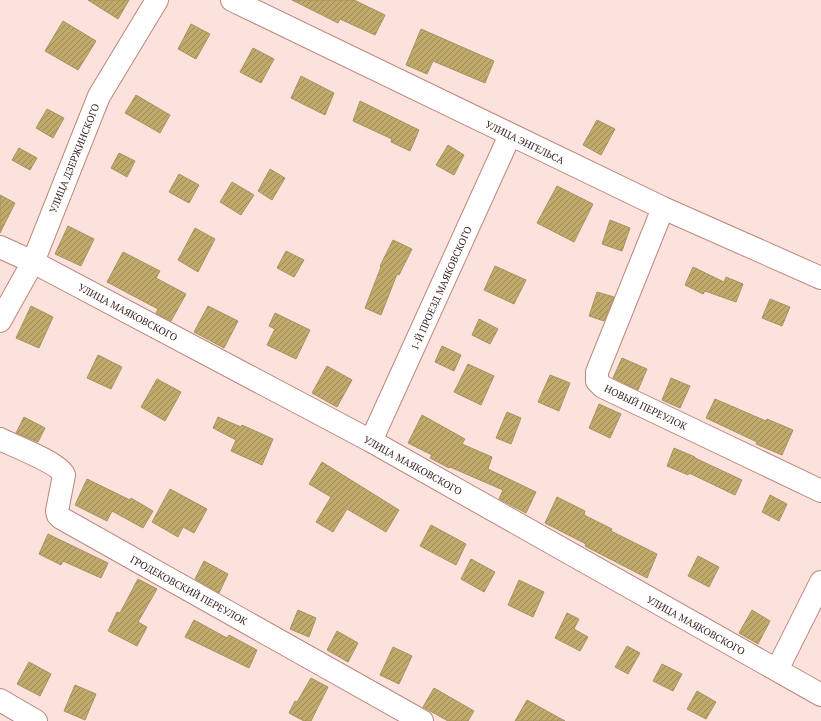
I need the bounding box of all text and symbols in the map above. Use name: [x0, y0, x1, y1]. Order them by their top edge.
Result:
street label: УЛИЦА ДЗЕРЖИНСКОГО: [47, 102, 102, 215]
street label: УЛИЦА ЭНГЕЛЬСА: [483, 118, 567, 167]
street label: 1-Й ПРОЕЗД МАЯКОВСКОГО: [408, 224, 475, 352]
street label: УЛИЦА МАЯКОВСКОГО: [76, 281, 180, 344]
street label: НОВЫЙ ПЕРЕУЛОК: [602, 382, 690, 433]
street label: УЛИЦА МАЯКОВСКОГО: [361, 433, 464, 498]
street label: ГРОДЕКОВСКИЙ ПЕРЕУЛОК: [128, 553, 250, 628]
street label: УЛИЦА МАЯКОВСКОГО: [644, 593, 747, 658]

